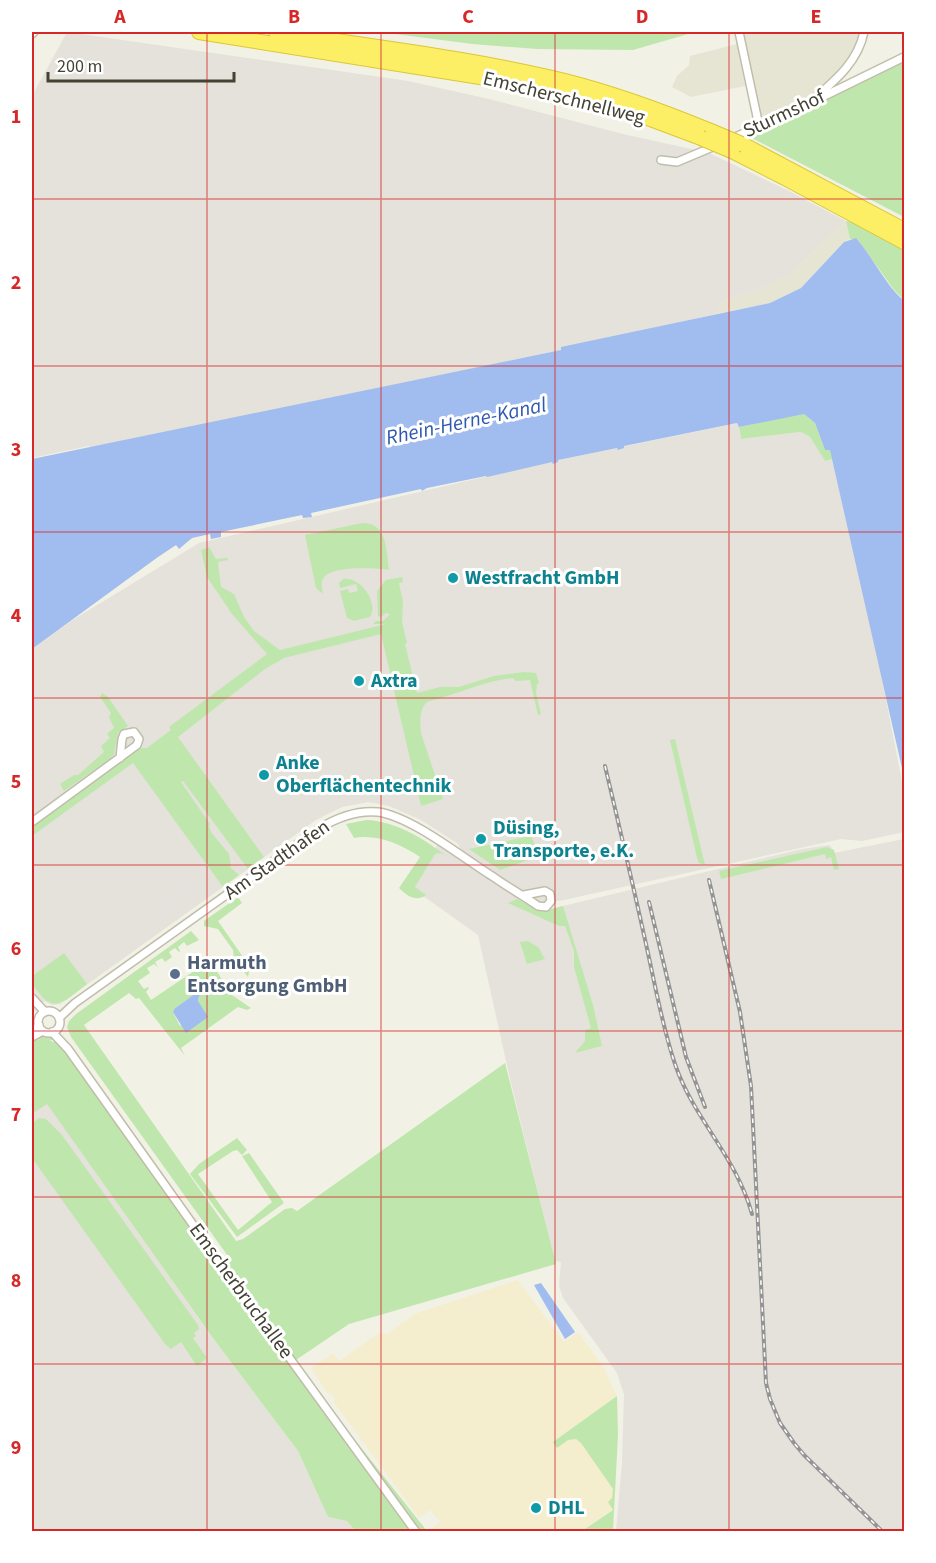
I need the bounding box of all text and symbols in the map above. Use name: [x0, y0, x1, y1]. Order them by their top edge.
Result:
text: A: [113, 3, 126, 31]
text: B: [288, 3, 300, 31]
text: C: [462, 3, 474, 31]
text: D: [636, 3, 648, 31]
text: E: [811, 3, 821, 31]
scale bar: [48, 45, 234, 83]
text: 200 m: [57, 54, 102, 79]
street label: Emscherschnellweg: [480, 64, 648, 132]
street label: Sturmshof: [739, 82, 831, 145]
text: 1: [11, 103, 21, 131]
text: 2: [11, 269, 21, 297]
water label: Rhein-Herne-Kanal: [383, 389, 550, 453]
text: 3: [11, 436, 21, 464]
place label: Westfracht GmbH: [465, 564, 619, 592]
marker: Westfracht GmbH: [446, 571, 460, 585]
text: 4: [11, 602, 22, 630]
place label: Axtra: [370, 667, 418, 695]
marker: Axtra: [352, 674, 366, 688]
place label: Anke Oberflächentechnik: [275, 749, 452, 800]
text: 5: [11, 768, 21, 796]
marker: Anke Oberflächentechnik: [257, 768, 271, 782]
street label: Am Stadthafen: [218, 813, 336, 907]
place label: Düsing, Transporte, e.K.: [493, 814, 634, 865]
marker: Düsing, Transporte, e.K.: [474, 832, 488, 846]
text: 6: [11, 935, 21, 963]
place label: Harmuth Entsorgung GmbH: [187, 949, 348, 1000]
marker: Harmuth Entsorgung GmbH: [168, 967, 182, 981]
text: 7: [11, 1101, 21, 1129]
street label: Emscherbruchallee: [182, 1217, 300, 1365]
text: 8: [11, 1267, 21, 1295]
text: 9: [11, 1434, 21, 1462]
place label: DHL: [548, 1494, 585, 1522]
marker: DHL: [529, 1501, 543, 1515]

